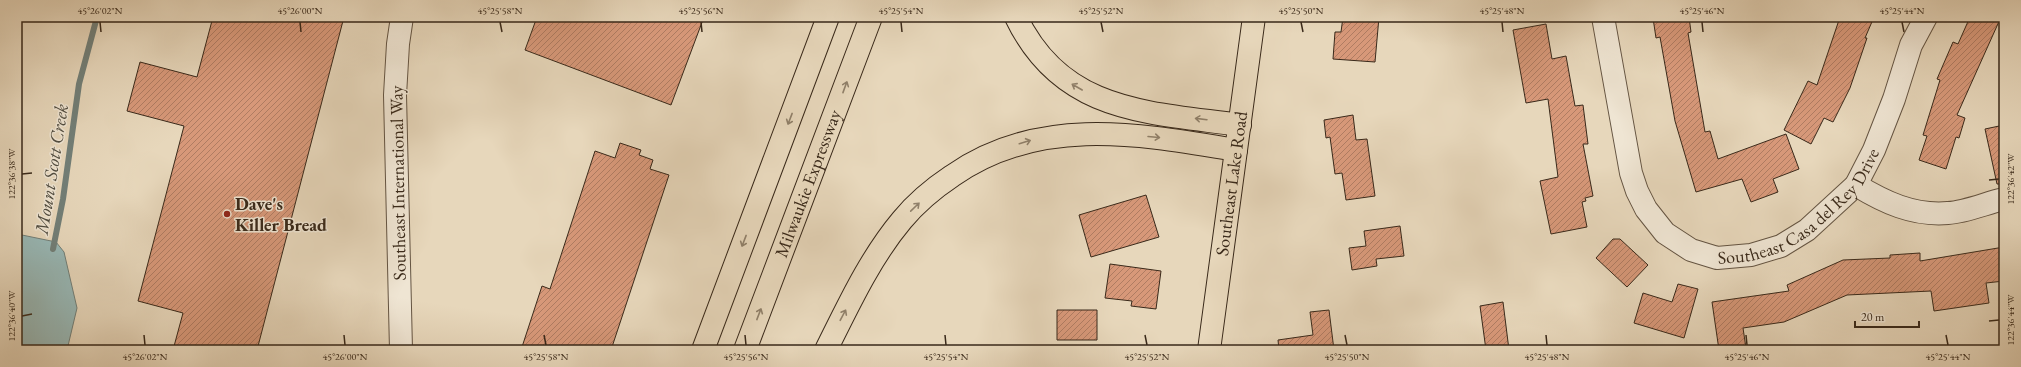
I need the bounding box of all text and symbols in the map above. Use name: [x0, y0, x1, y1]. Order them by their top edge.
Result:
text: 45°26'02"N: [78, 4, 123, 17]
text: 45°26'00"N: [278, 4, 323, 17]
text: 45°25'58"N: [478, 4, 523, 17]
text: 45°25'56"N: [679, 4, 724, 17]
text: 45°25'54"N: [879, 4, 924, 17]
text: 45°25'52"N: [1079, 4, 1124, 17]
text: 45°25'50"N: [1279, 4, 1324, 17]
text: 45°25'48"N: [1480, 4, 1525, 17]
text: 45°25'46"N: [1680, 4, 1725, 17]
text: 45°25'44"N: [1880, 4, 1925, 17]
one-way arrow: [841, 82, 849, 94]
one-way arrow: [1071, 83, 1083, 91]
street label: Southeast International Way: [384, 85, 411, 281]
water label: Mount Scott Creek: [29, 102, 74, 237]
street label: Milwaukie Expressway: [769, 106, 846, 260]
street label: Southeast Lake Road: [1210, 109, 1252, 257]
one-way arrow: [786, 112, 793, 125]
one-way arrow: [1195, 116, 1208, 123]
one-way arrow: [1147, 133, 1160, 140]
one-way arrow: [1018, 138, 1031, 145]
street label: Southeast Casa del Rey Drive: [1717, 144, 1884, 269]
text: 122°36'38"W: [5, 148, 18, 199]
text: 122°36'42"W: [2004, 153, 2017, 204]
place label: Dave's Killer Bread: [235, 192, 327, 236]
one-way arrow: [910, 203, 920, 212]
marker: Dave's Killer Bread: [222, 209, 232, 219]
one-way arrow: [740, 234, 748, 246]
text: 122°36'40"W: [5, 290, 18, 341]
text: 122°36'44"W: [2004, 294, 2017, 345]
scale bar: [1855, 303, 1919, 329]
one-way arrow: [755, 308, 763, 320]
text: 20 m: [1861, 309, 1885, 325]
one-way arrow: [840, 310, 848, 322]
text: 45°26'02"N: [123, 350, 168, 363]
text: 45°26'00"N: [323, 350, 368, 363]
text: 45°25'58"N: [524, 350, 569, 363]
text: 45°25'56"N: [724, 350, 769, 363]
text: 45°25'54"N: [924, 350, 969, 363]
text: 45°25'52"N: [1125, 350, 1170, 363]
text: 45°25'50"N: [1325, 350, 1370, 363]
text: 45°25'48"N: [1525, 350, 1570, 363]
text: 45°25'46"N: [1725, 350, 1770, 363]
text: 45°25'44"N: [1926, 350, 1971, 363]

